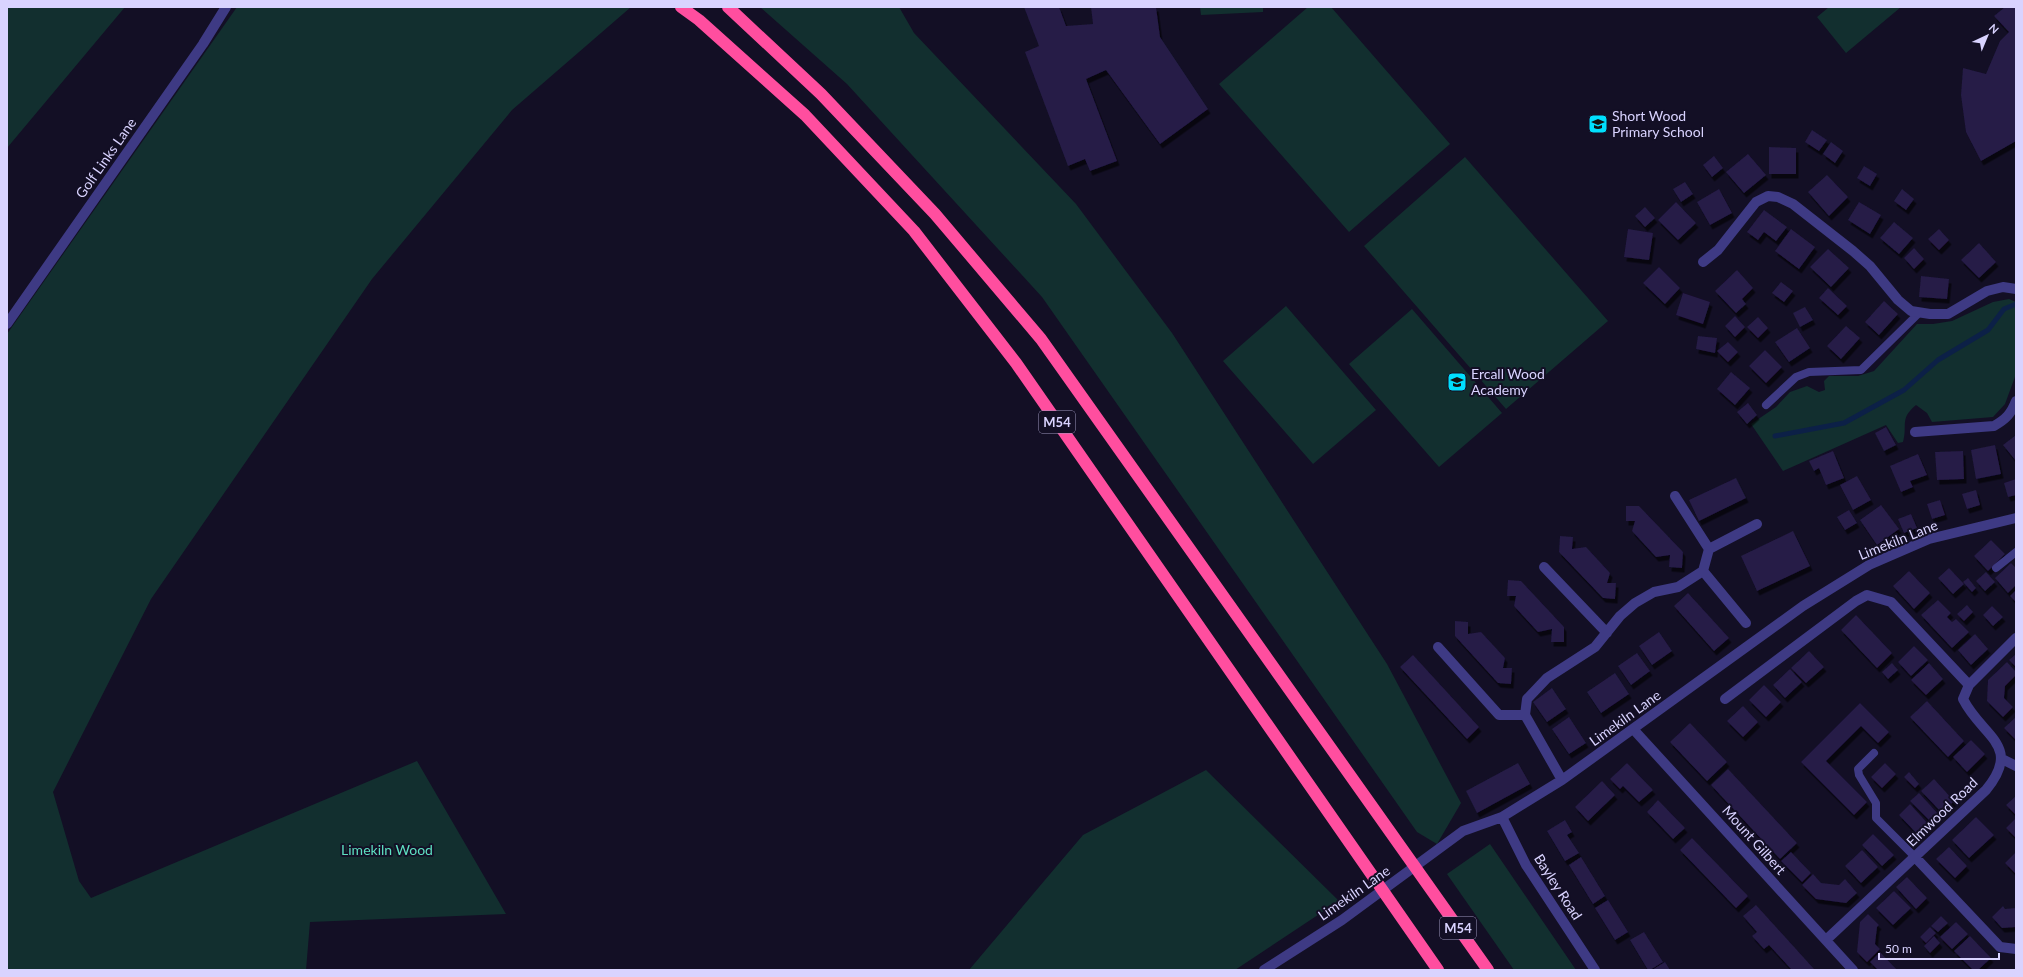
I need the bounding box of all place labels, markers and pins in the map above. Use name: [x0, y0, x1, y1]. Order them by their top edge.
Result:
place label: Short Wood Primary School: [1612, 107, 1704, 140]
school or university icon: Short Wood Primary School: [1587, 113, 1609, 135]
place label: Ercall Wood Academy: [1471, 365, 1545, 398]
school or university icon: Ercall Wood Academy: [1446, 371, 1468, 393]

